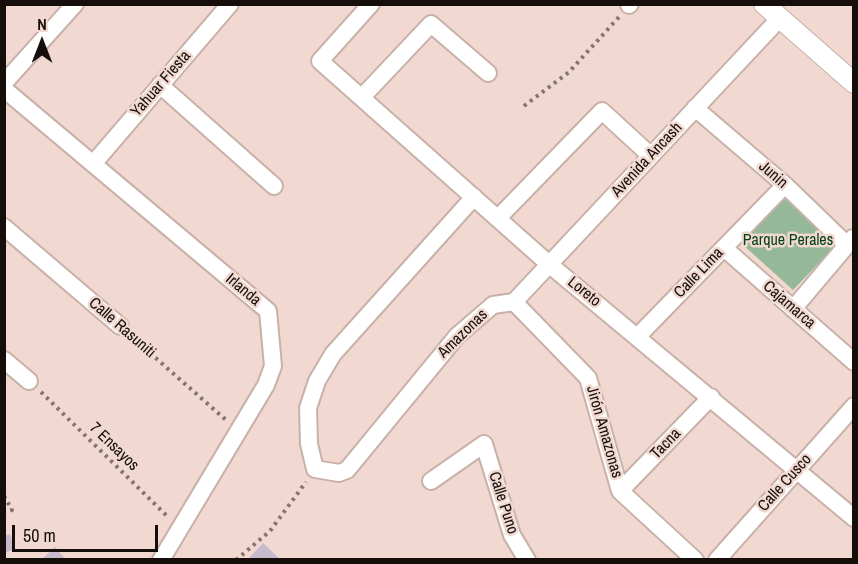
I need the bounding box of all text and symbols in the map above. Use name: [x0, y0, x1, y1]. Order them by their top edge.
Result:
north arrow: [12, 12, 72, 72]
text: N: [37, 13, 47, 35]
street label: Yahuar Fiesta: [127, 47, 195, 121]
street label: Avenida Ancash: [607, 119, 687, 201]
street label: Junin: [755, 157, 791, 193]
park label: Parque Perales: [743, 231, 833, 251]
street label: Calle Lima: [670, 244, 728, 302]
street label: Irlanda: [221, 270, 265, 310]
street label: Loreto: [564, 273, 604, 311]
street label: Cajamarca: [759, 277, 819, 333]
street label: Calle Rasuniti: [85, 294, 159, 362]
street label: Amazonas: [434, 306, 492, 362]
street label: Jirón Amazonas: [582, 384, 626, 480]
street label: 7 Ensayos: [85, 419, 143, 475]
street label: Tacna: [647, 425, 685, 463]
street label: Calle Cusco: [754, 450, 816, 516]
street label: Calle Puno: [484, 470, 522, 536]
scale bar: [15, 513, 160, 551]
text: 50 m: [23, 523, 56, 548]

